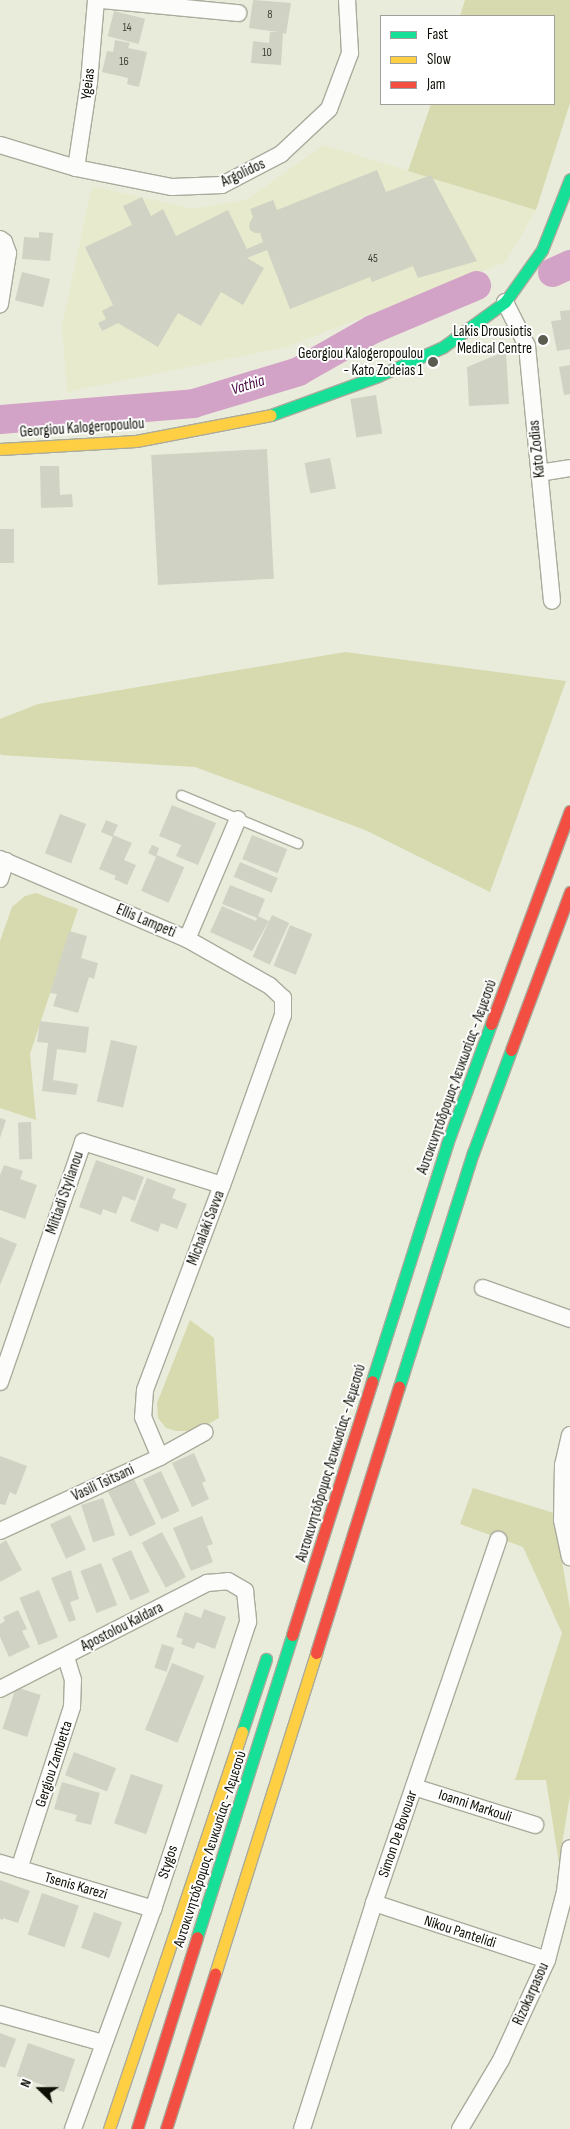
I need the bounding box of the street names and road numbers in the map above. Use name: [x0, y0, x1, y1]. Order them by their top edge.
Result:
street label: Ygeias: [77, 67, 99, 101]
street label: Argolidos: [218, 155, 268, 191]
street label: Georgiou Kalogeropoulou: [19, 415, 145, 441]
street label: Kato Zodias: [525, 419, 549, 479]
street label: Ellis Lampeti: [113, 900, 179, 942]
street label: Αυτοκινητόδρομος Λευκωσίας - Λεμεσού: [413, 977, 501, 1177]
street label: Miltiadi Stylianou: [42, 1149, 88, 1237]
street label: Michalaki Savva: [184, 1188, 228, 1268]
street label: Αυτοκινητόδρομος Λευκωσίας - Λεμεσού: [292, 1362, 370, 1564]
street label: Vasili Tsitsani: [69, 1461, 137, 1505]
street label: Apostolou Kaldara: [78, 1599, 166, 1655]
street label: Gergiou Zambetta: [32, 1719, 76, 1809]
street label: Αυτοκινητόδρομος Λευκωσίας - Λεμεσού: [170, 1748, 250, 1950]
street label: Ioanni Markouli: [436, 1786, 514, 1826]
street label: Simon De Bovouar: [375, 1788, 421, 1880]
street label: Stygos: [154, 1843, 182, 1881]
street label: Tsenis Karezi: [43, 1868, 109, 1904]
street label: Nikou Pantelidi: [422, 1912, 498, 1952]
street label: Rizokarpasou: [509, 1960, 553, 2028]

